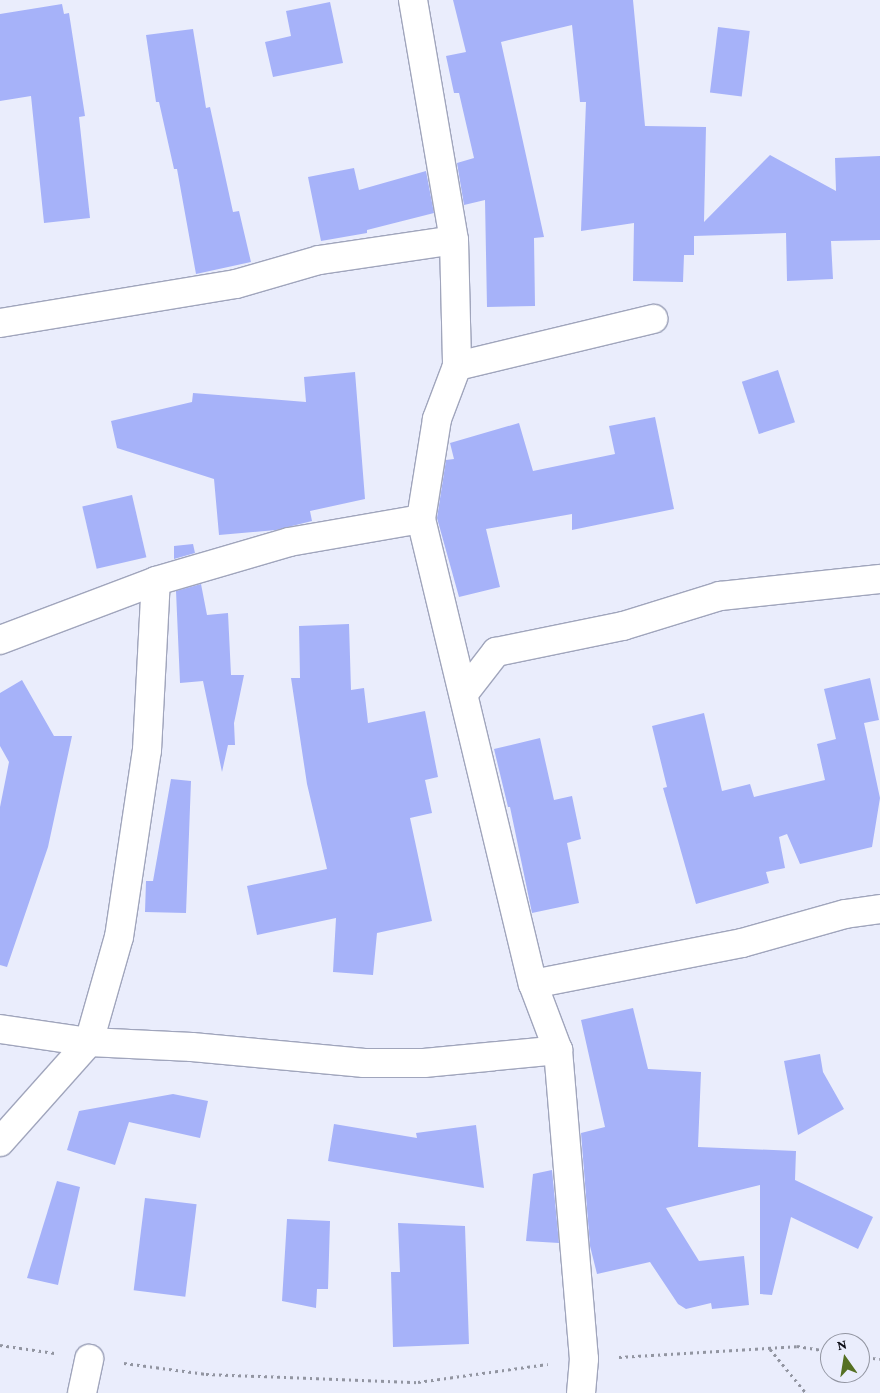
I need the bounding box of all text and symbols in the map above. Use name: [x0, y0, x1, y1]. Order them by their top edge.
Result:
north arrow: [820, 1333, 870, 1383]
text: N: [835, 1335, 848, 1353]

